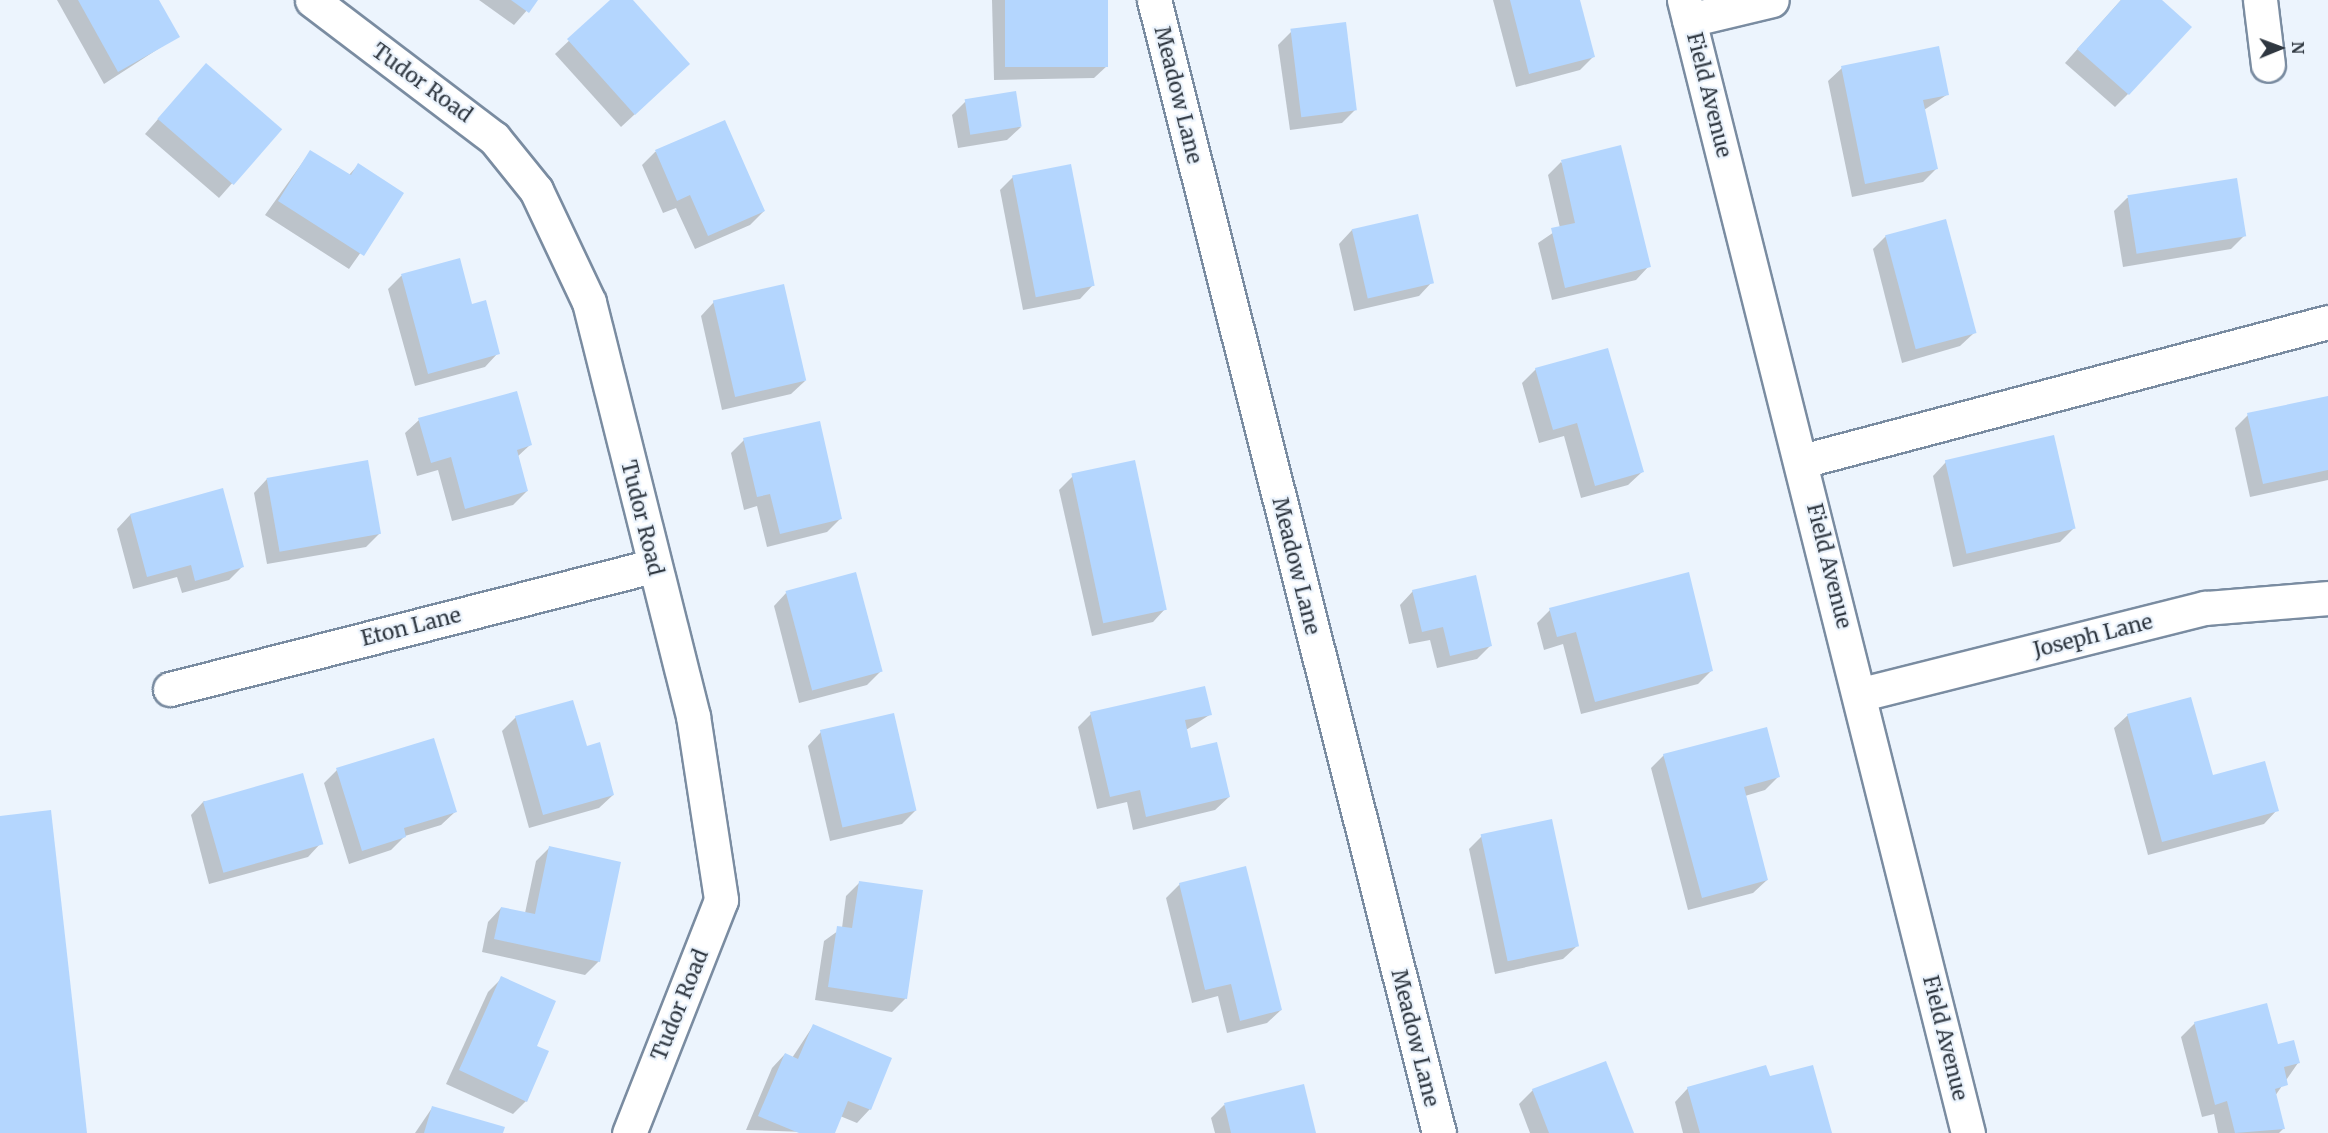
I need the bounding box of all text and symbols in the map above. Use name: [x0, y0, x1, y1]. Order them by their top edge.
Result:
north arrow: [2250, 18, 2310, 78]
street label: Meadow Lane: [1149, 24, 1207, 166]
street label: Field Avenue: [1681, 30, 1737, 160]
street label: Tudor Road: [367, 38, 477, 128]
text: N: [2288, 41, 2308, 54]
street label: Tudor Road: [616, 458, 668, 578]
street label: Meadow Lane: [1267, 495, 1325, 637]
street label: Field Avenue: [1801, 501, 1857, 631]
street label: Eton Lane: [359, 602, 463, 652]
street label: Joseph Lane: [2031, 609, 2155, 663]
street label: Tudor Road: [646, 946, 714, 1064]
street label: Meadow Lane: [1386, 967, 1444, 1109]
street label: Field Avenue: [1917, 973, 1973, 1103]

